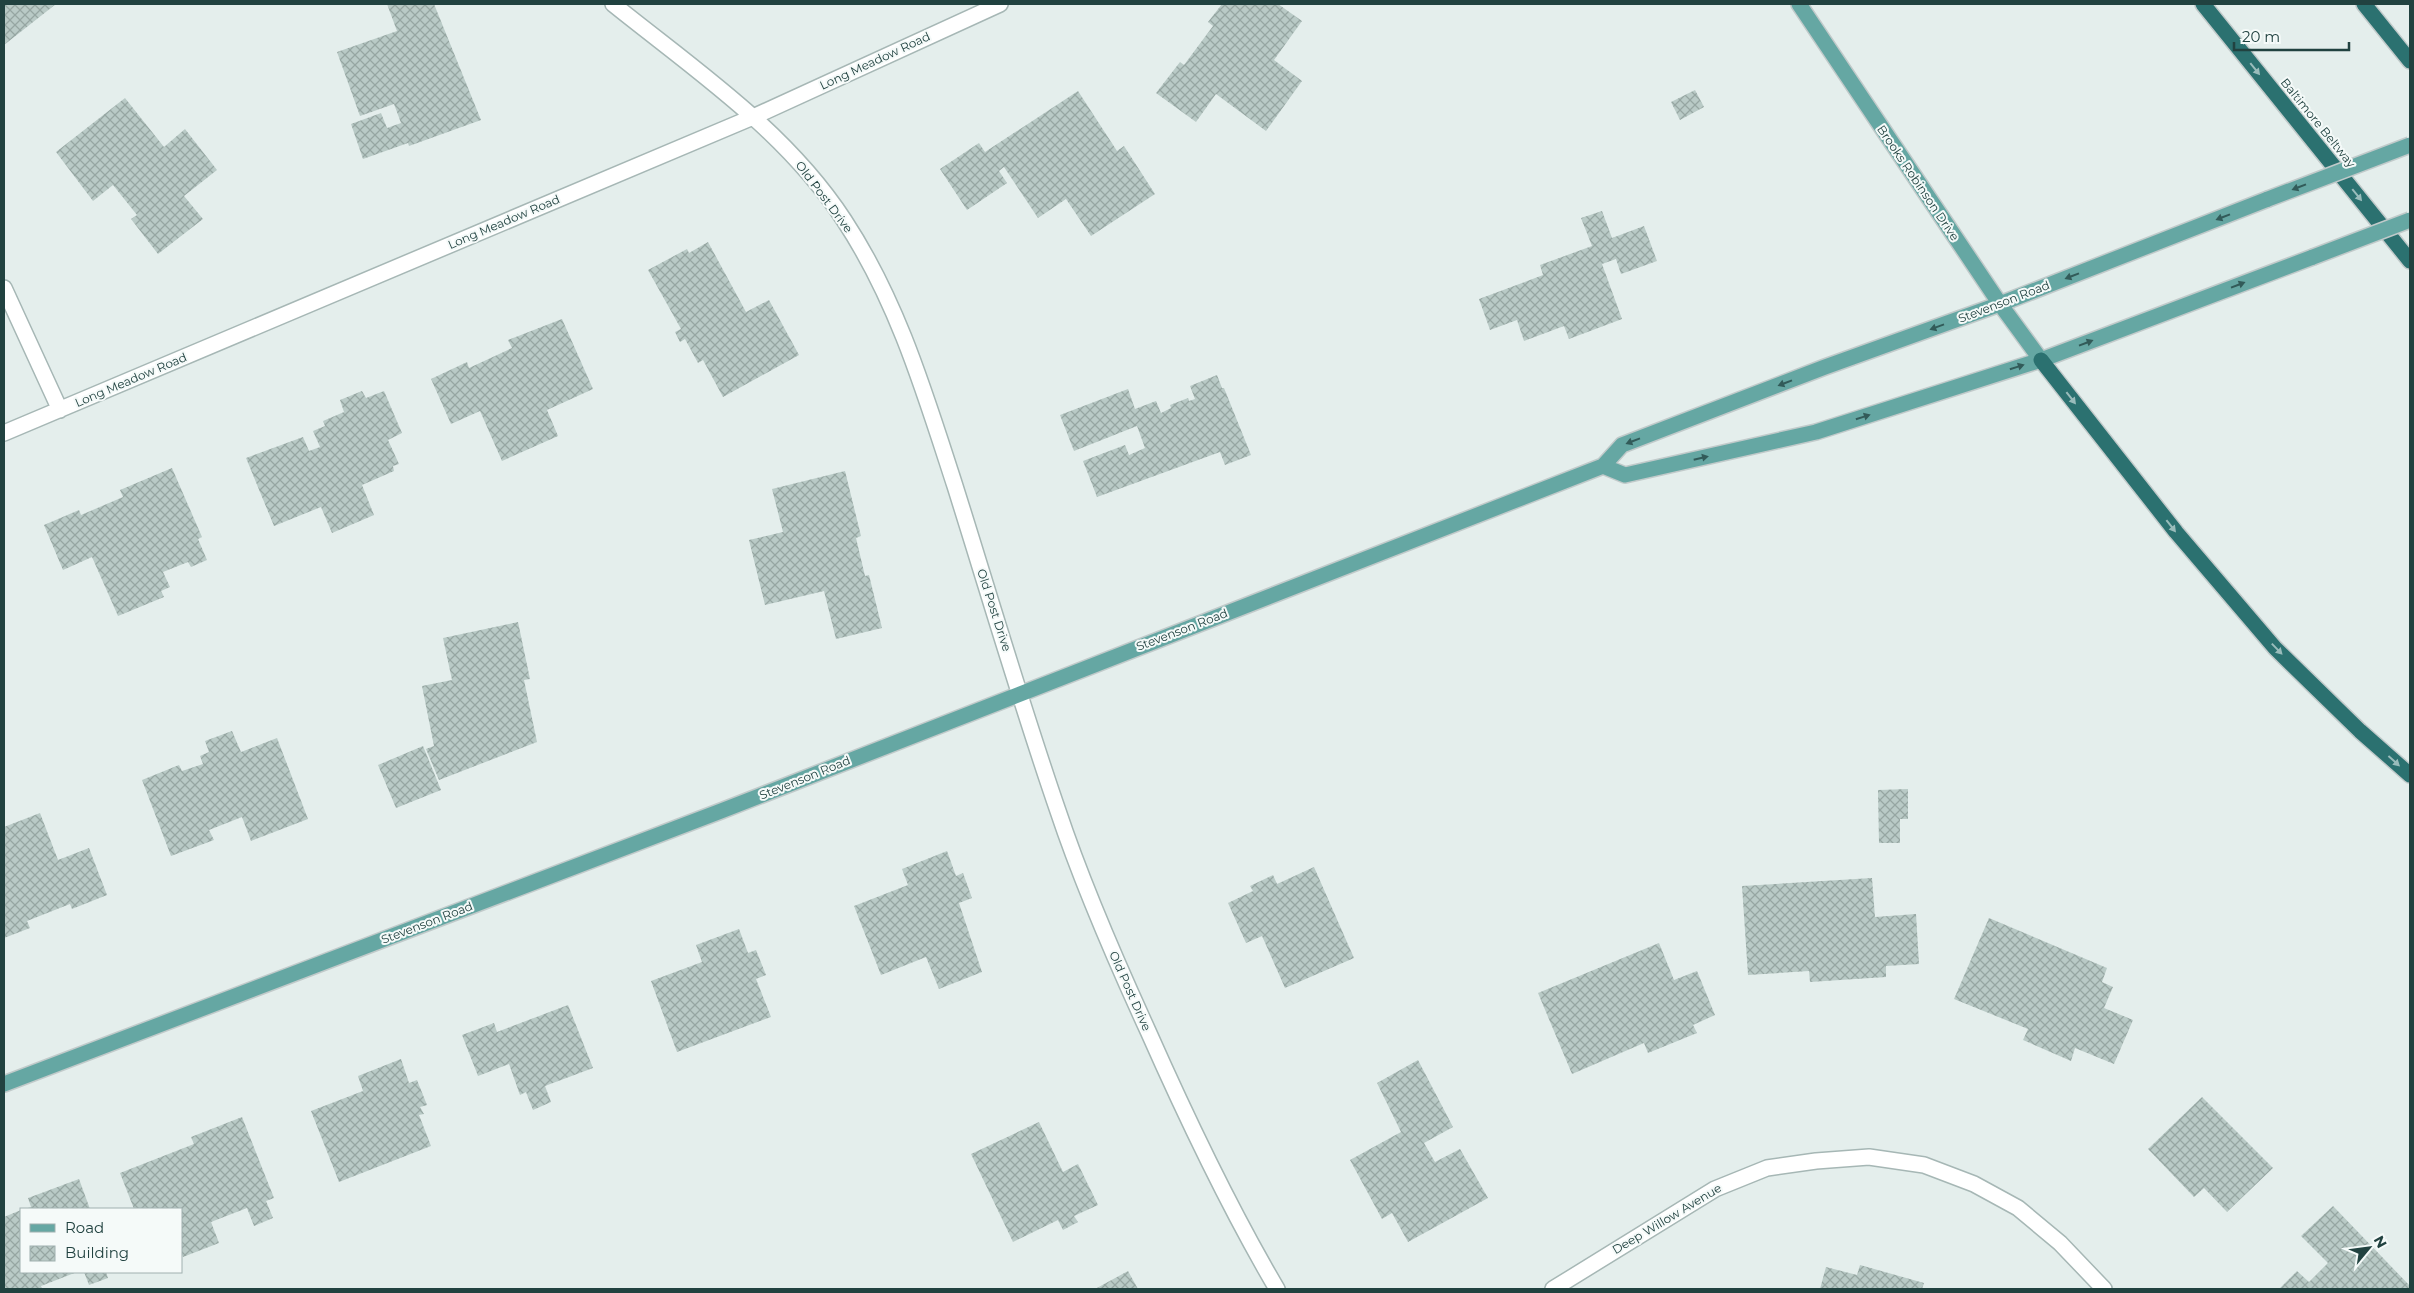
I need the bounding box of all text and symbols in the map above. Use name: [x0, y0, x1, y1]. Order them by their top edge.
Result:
scale bar: [2234, 20, 2349, 52]
text: 20 m: [2242, 27, 2280, 46]
street label: Long Meadow Road: [817, 28, 932, 93]
one-way arrow: [2250, 62, 2261, 75]
street label: Baltimore Beltway: [2278, 75, 2359, 171]
street label: Brooks Robinson Drive: [1874, 122, 1963, 243]
street label: Old Post Drive: [793, 158, 856, 236]
one-way arrow: [2291, 183, 2306, 191]
one-way arrow: [2352, 189, 2363, 202]
street label: Long Meadow Road: [446, 191, 562, 252]
one-way arrow: [2215, 213, 2230, 221]
one-way arrow: [2064, 272, 2079, 280]
street label: Stevenson Road: [1956, 277, 2052, 326]
one-way arrow: [2231, 281, 2246, 288]
one-way arrow: [1930, 324, 1945, 331]
one-way arrow: [2079, 338, 2093, 346]
street label: Long Meadow Road: [73, 349, 189, 410]
one-way arrow: [2010, 363, 2025, 371]
one-way arrow: [1777, 379, 1792, 387]
one-way arrow: [2065, 391, 2076, 404]
one-way arrow: [1855, 413, 1870, 420]
one-way arrow: [1625, 437, 1640, 445]
one-way arrow: [1693, 454, 1708, 462]
one-way arrow: [2165, 519, 2176, 532]
street label: Old Post Drive: [974, 567, 1015, 653]
street label: Stevenson Road: [1134, 605, 1230, 654]
one-way arrow: [2271, 643, 2283, 655]
street label: Stevenson Road: [757, 752, 853, 803]
one-way arrow: [2388, 755, 2400, 767]
street label: Stevenson Road: [379, 898, 475, 947]
street label: Old Post Drive: [1106, 949, 1155, 1033]
street label: Deep Willow Avenue: [1609, 1180, 1724, 1257]
legend: [20, 1208, 182, 1273]
text: Road: [65, 1218, 104, 1237]
north arrow: [2344, 1223, 2394, 1273]
text: N: [2370, 1232, 2391, 1251]
text: Building: [65, 1243, 129, 1262]

